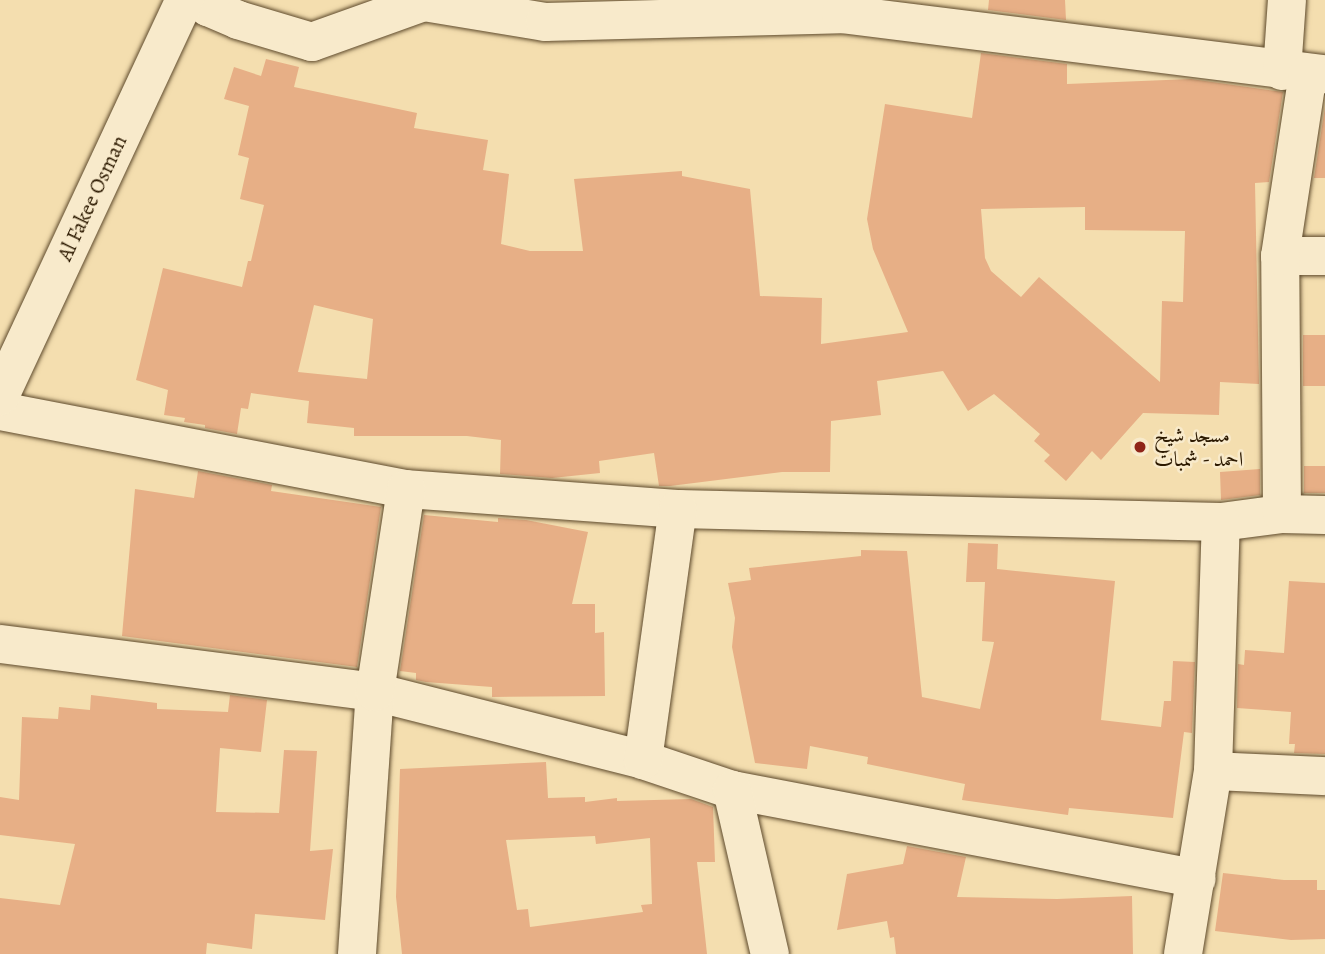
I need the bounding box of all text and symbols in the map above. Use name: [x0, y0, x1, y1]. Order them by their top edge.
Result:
street label: Al Fakee Osman: [52, 131, 132, 265]
place label: مسجد شيخ احمد - شمبات: [1154, 422, 1244, 472]
marker: مسجد شيخ احمد - شمبات: [1132, 439, 1148, 455]

